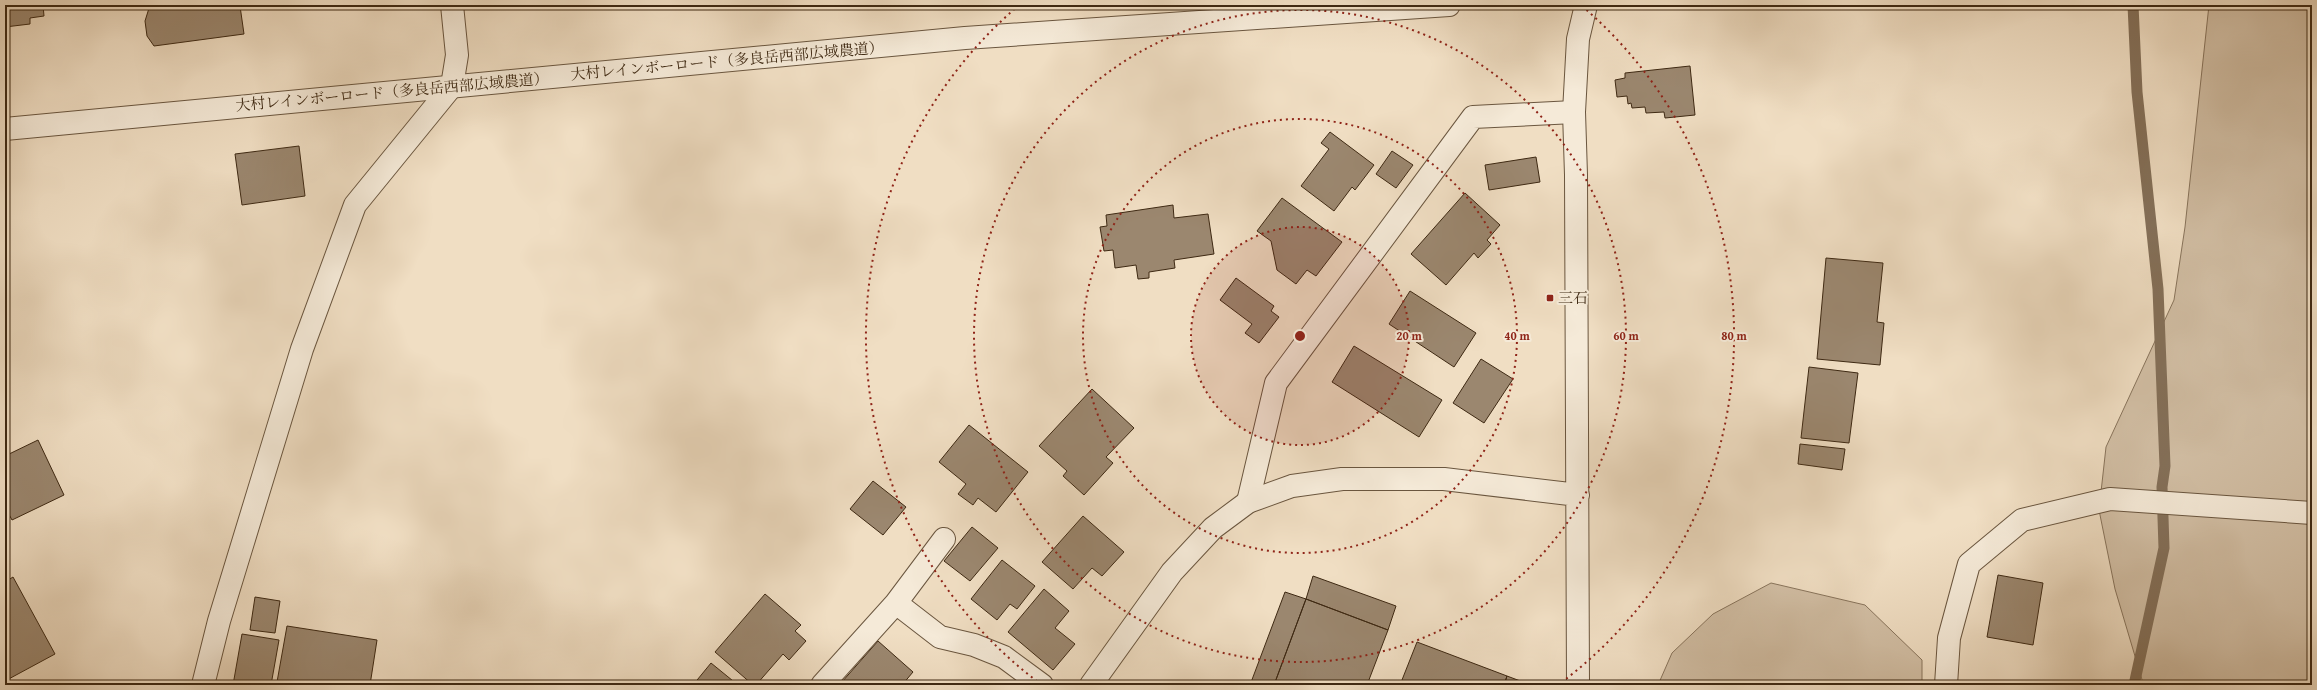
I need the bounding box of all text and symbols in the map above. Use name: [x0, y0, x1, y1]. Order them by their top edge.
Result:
street label: 大村レインボーロード（多良岳西部広域農道）: [570, 36, 884, 85]
street label: 大村レインボーロード（多良岳西部広域農道）: [235, 67, 549, 116]
place label: 三石: [1558, 287, 1588, 308]
marker: 三石: [1545, 293, 1555, 303]
text: 20 m: [1396, 327, 1422, 344]
text: 40 m: [1504, 327, 1530, 344]
text: 60 m: [1613, 327, 1639, 344]
text: 80 m: [1721, 327, 1747, 344]
centre of rings: [1293, 329, 1307, 343]

